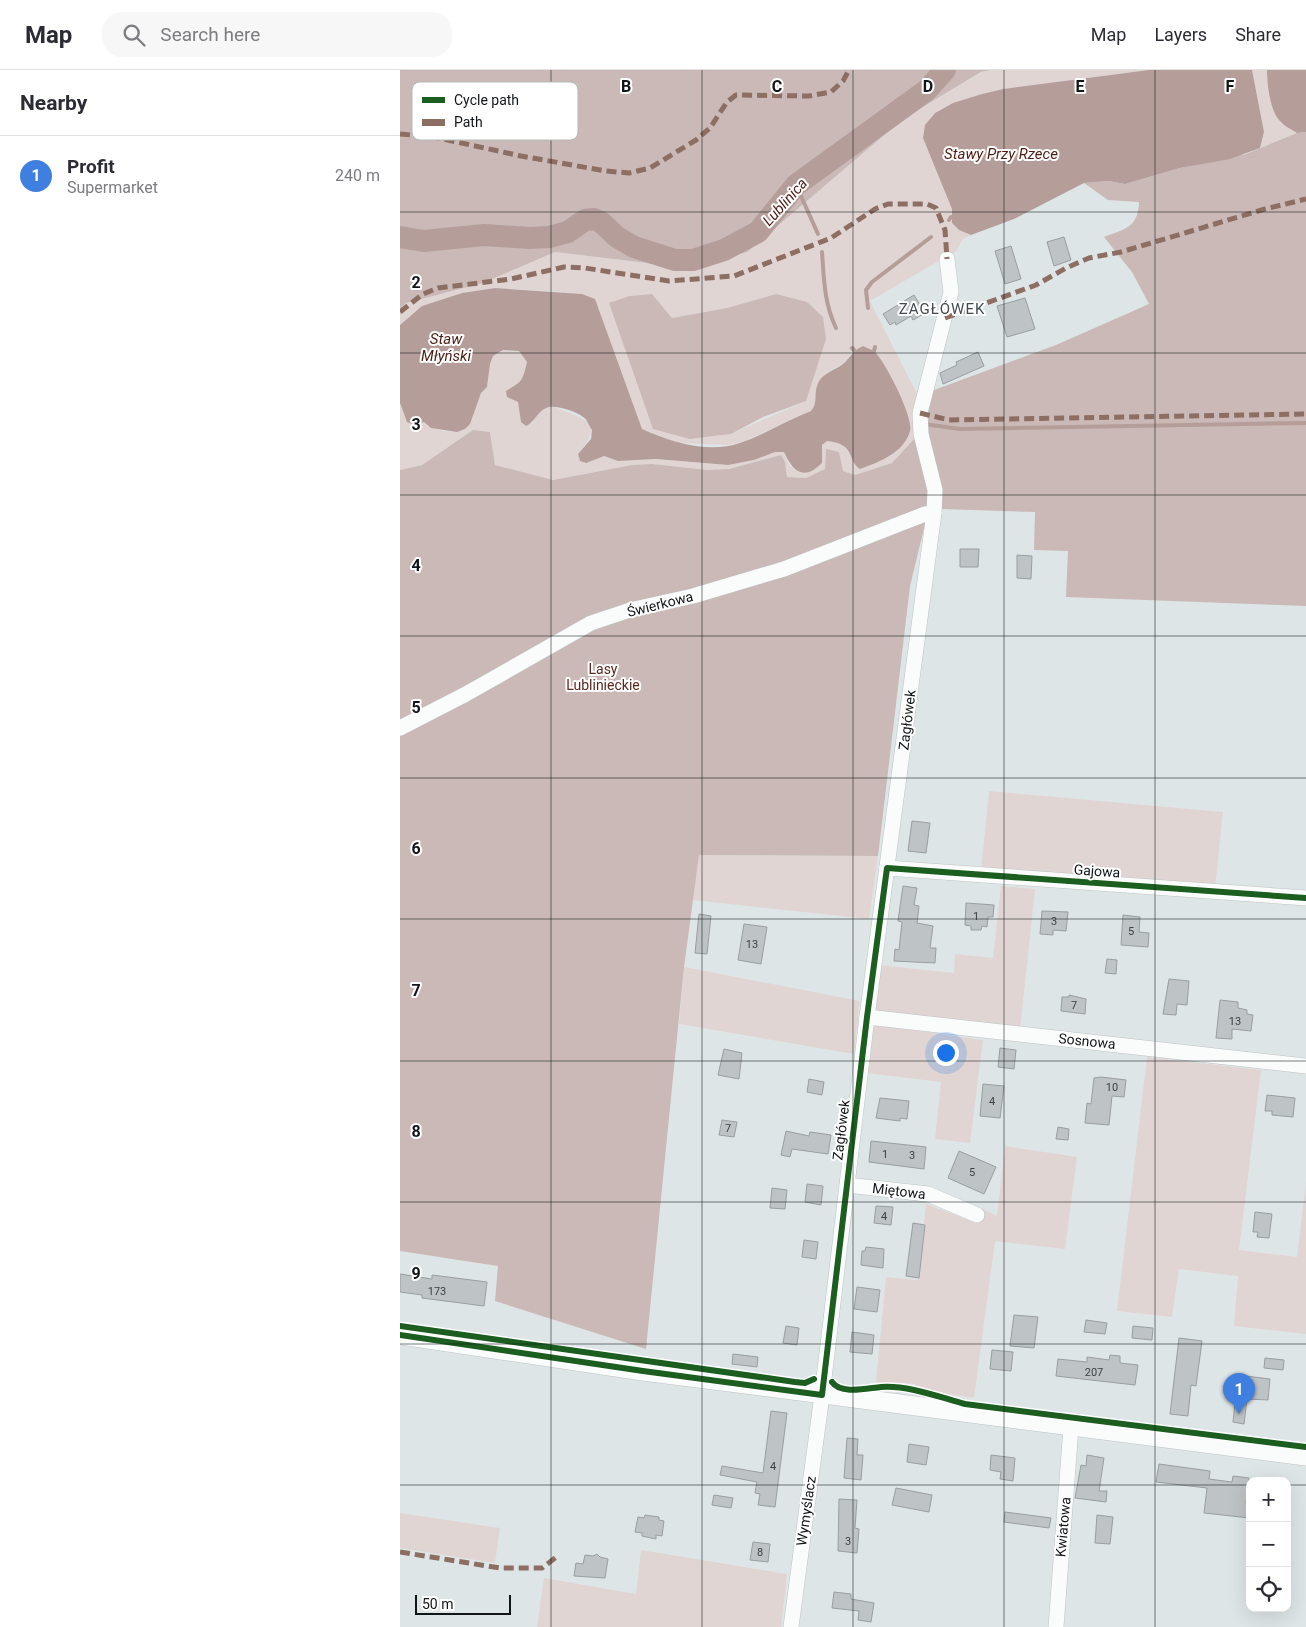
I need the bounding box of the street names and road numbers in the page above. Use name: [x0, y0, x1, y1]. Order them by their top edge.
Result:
street label: Świerkowa: [625, 587, 695, 620]
street label: Zagłówek: [895, 688, 919, 751]
street label: Gajowa: [1073, 861, 1121, 881]
street label: Sosnowa: [1058, 1030, 1116, 1052]
street label: Zagłówek: [829, 1098, 853, 1161]
street label: Miętowa: [871, 1180, 927, 1202]
street label: Wymyślacz: [793, 1475, 819, 1547]
street label: Kwiatowa: [1052, 1496, 1074, 1558]

